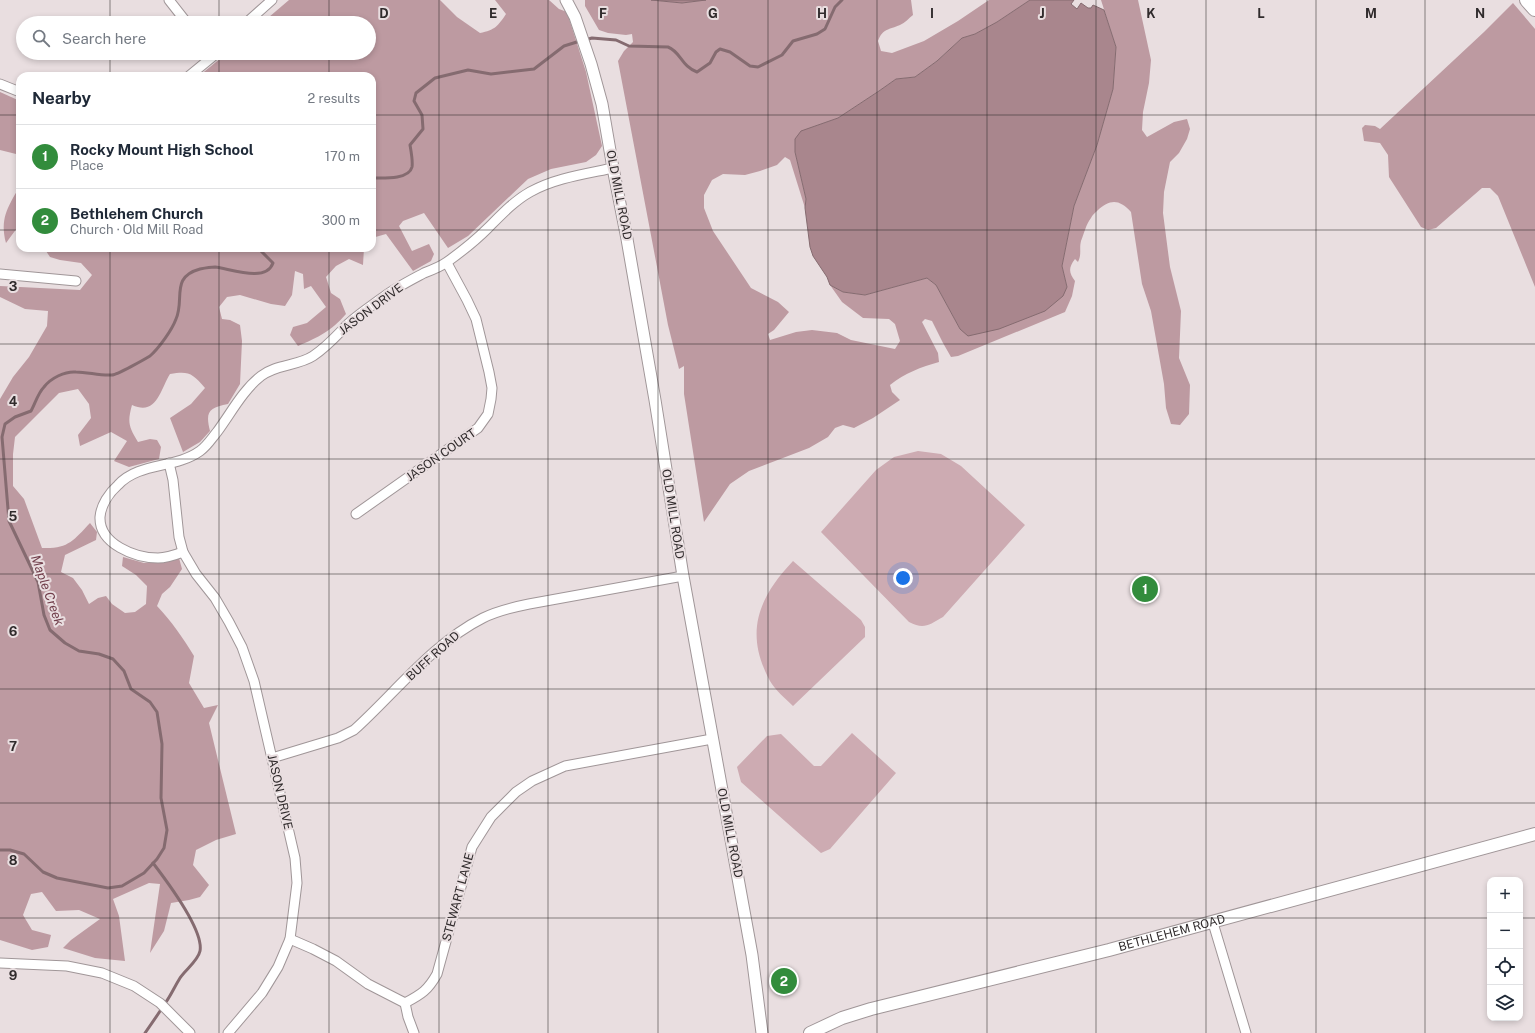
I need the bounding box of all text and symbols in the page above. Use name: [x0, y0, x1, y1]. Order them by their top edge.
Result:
text: D: [379, 6, 389, 21]
text: E: [489, 6, 497, 21]
text: F: [599, 6, 607, 21]
text: G: [708, 6, 718, 21]
text: H: [817, 6, 827, 21]
text: I: [930, 6, 934, 21]
text: J: [1039, 6, 1045, 21]
text: K: [1146, 6, 1156, 21]
text: L: [1257, 6, 1265, 21]
text: M: [1365, 6, 1377, 21]
text: N: [1475, 6, 1485, 21]
search box: [16, 16, 376, 60]
icon: search: [30, 27, 52, 49]
text: Search here: [62, 30, 146, 47]
text: Nearby: [32, 88, 91, 108]
text: 2 results: [308, 91, 360, 106]
text: Rocky Mount High School: [70, 141, 254, 158]
text: 1: [42, 149, 48, 164]
text: 170 m: [325, 149, 360, 164]
street label: OLD MILL ROAD: [603, 149, 635, 241]
text: Place: [70, 158, 104, 173]
text: Bethlehem Church: [70, 205, 203, 222]
text: 2: [41, 213, 49, 228]
text: 300 m: [322, 213, 360, 228]
text: Church · Old Mill Road: [70, 222, 203, 237]
text: 3: [9, 279, 18, 294]
street label: JASON DRIVE: [336, 280, 406, 338]
text: 4: [9, 394, 18, 409]
street label: JASON COURT: [404, 426, 478, 484]
street label: OLD MILL ROAD: [659, 468, 687, 560]
text: 5: [9, 509, 18, 524]
water label: Maple Creek: [28, 553, 67, 627]
your location: [893, 568, 913, 588]
pin: 1: [1132, 574, 1158, 604]
text: 6: [9, 624, 18, 639]
street label: BUFF ROAD: [403, 628, 463, 684]
text: 7: [9, 739, 17, 754]
street label: JASON DRIVE: [265, 753, 295, 831]
street label: OLD MILL ROAD: [714, 787, 746, 879]
street label: STEWART LANE: [439, 851, 477, 943]
text: 8: [9, 853, 18, 868]
map controls: [1487, 877, 1523, 1021]
button: +: [1487, 877, 1523, 913]
street label: BETHLEHEM ROAD: [1117, 912, 1227, 954]
button: −: [1487, 913, 1523, 949]
button: locate: [1487, 949, 1523, 985]
pin: 2: [771, 966, 797, 996]
text: 9: [9, 968, 17, 983]
button: layers: [1487, 985, 1523, 1021]

